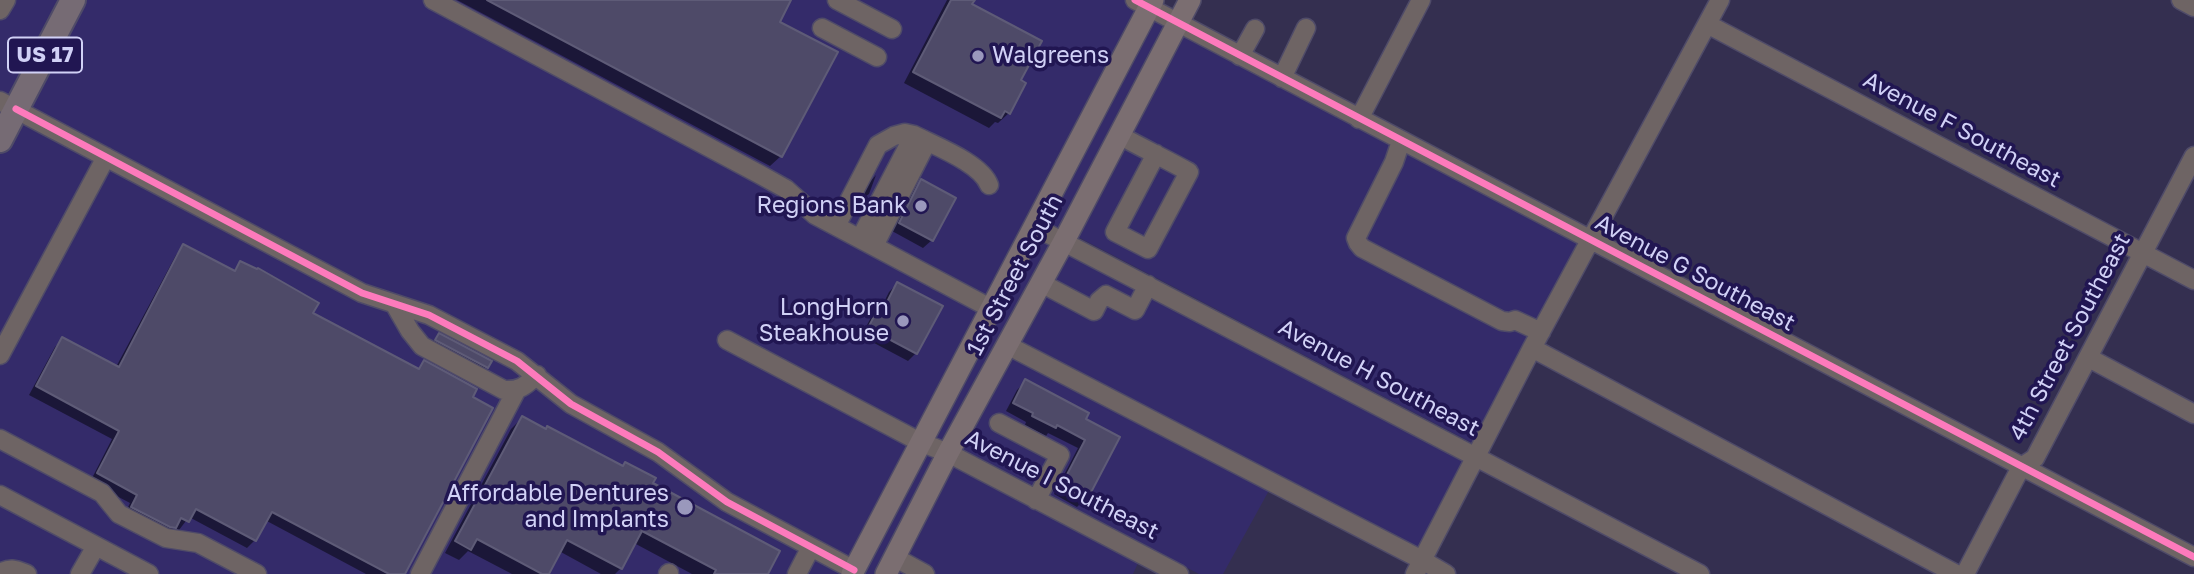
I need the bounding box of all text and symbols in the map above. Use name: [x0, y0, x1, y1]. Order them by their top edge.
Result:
road number: US 17: [8, 38, 82, 72]
place label: Walgreens: [992, 42, 1109, 70]
marker: Walgreens: [970, 48, 986, 64]
street label: Avenue F Southeast: [1858, 66, 2066, 194]
street label: 1st Street South: [961, 190, 1069, 360]
place label: Regions Bank: [757, 192, 907, 220]
marker: Regions Bank: [913, 198, 929, 214]
street label: Avenue G Southeast: [1590, 209, 1800, 337]
street label: 4th Street Southeast: [2004, 229, 2136, 445]
place label: LongHorn Steakhouse: [759, 294, 889, 348]
marker: LongHorn Steakhouse: [895, 313, 911, 329]
street label: Avenue H Southeast: [1274, 313, 1484, 443]
street label: Avenue I Southeast: [961, 424, 1163, 546]
place label: Affordable Dentures and Implants: [446, 480, 669, 534]
marker: Affordable Dentures and Implants: [675, 497, 695, 517]

